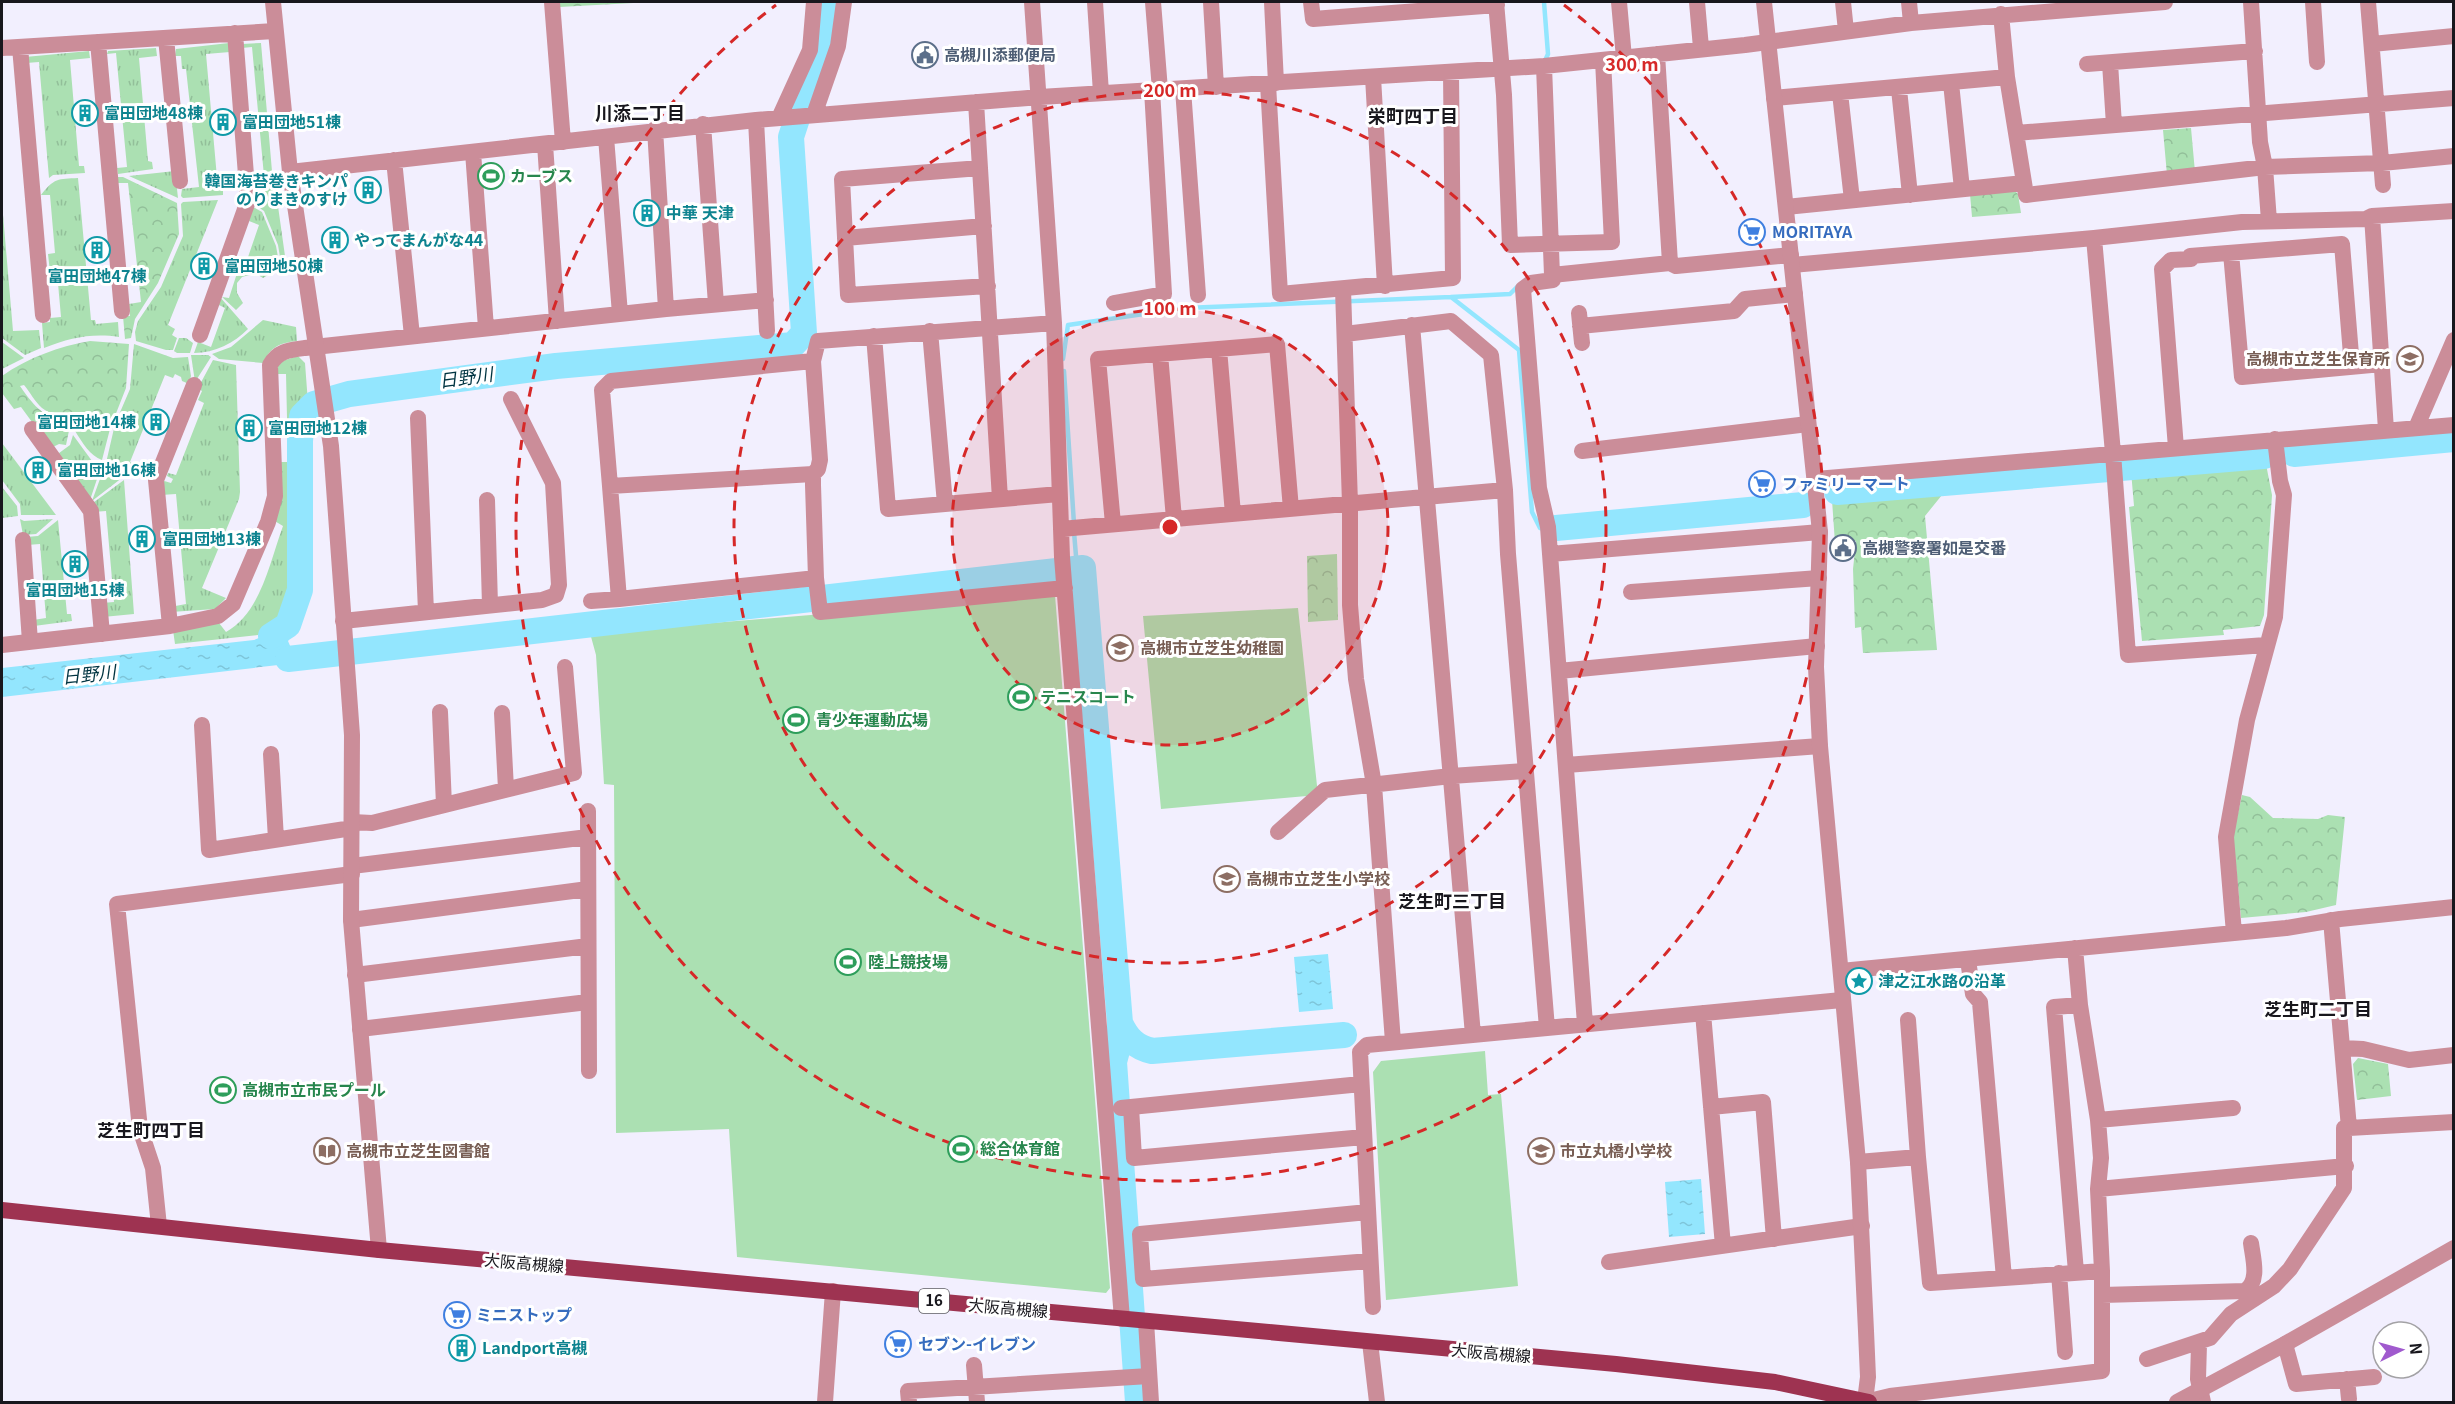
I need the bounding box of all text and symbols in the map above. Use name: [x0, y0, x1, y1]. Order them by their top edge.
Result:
public building icon: 高槻川添郵便局: [910, 40, 940, 70]
place label: 高槻川添郵便局: [944, 42, 1056, 66]
text: 300 m: [1605, 50, 1659, 76]
text: 200 m: [1143, 76, 1197, 102]
building icon: 富田団地48棟: [70, 98, 100, 128]
district label: 川添二丁目: [595, 99, 685, 125]
place label: 富田団地48棟: [104, 100, 203, 124]
district label: 栄町四丁目: [1368, 102, 1458, 128]
building icon: 富田団地51棟: [208, 107, 238, 137]
place label: 富田団地51棟: [242, 109, 341, 133]
sports icon: カーブス: [476, 161, 506, 191]
place label: カーブス: [510, 163, 573, 187]
place label: 韓国海苔巻きキンパ のりまきのすけ: [204, 168, 348, 210]
building icon: 韓国海苔巻きキンパ のりまきのすけ: [353, 175, 383, 205]
building icon: 中華 天津: [632, 198, 662, 228]
place label: 中華 天津: [666, 200, 734, 224]
supermarket icon: MORITAYA: [1737, 217, 1767, 247]
place label: MORITAYA: [1772, 219, 1853, 243]
building icon: やってまんがな44: [320, 225, 350, 255]
place label: やってまんがな44: [354, 227, 483, 251]
building icon: 富田団地47棟: [82, 235, 112, 265]
building icon: 富田団地50棟: [189, 251, 219, 281]
place label: 富田団地50棟: [224, 253, 323, 277]
place label: 富田団地47棟: [48, 263, 146, 287]
text: 100 m: [1143, 294, 1197, 320]
school or university icon: 高槻市立芝生保育所: [2395, 344, 2425, 374]
place label: 高槻市立芝生保育所: [2246, 346, 2390, 370]
water label: 日野川: [437, 359, 496, 393]
building icon: 富田団地14棟: [141, 407, 171, 437]
place label: 富田団地14棟: [37, 409, 136, 433]
building icon: 富田団地12棟: [234, 413, 264, 443]
place label: 富田団地12棟: [268, 415, 367, 439]
building icon: 富田団地16棟: [23, 455, 53, 485]
place label: 富田団地16棟: [57, 457, 156, 481]
supermarket icon: ファミリーマート: [1747, 469, 1777, 499]
place label: ファミリーマート: [1782, 471, 1910, 495]
centre of rings: [1160, 517, 1180, 537]
building icon: 富田団地13棟: [127, 524, 157, 554]
place label: 富田団地13棟: [162, 526, 261, 550]
public building icon: 高槻警察署如是交番: [1828, 533, 1858, 563]
place label: 高槻警察署如是交番: [1862, 535, 2006, 559]
building icon: 富田団地15棟: [60, 549, 90, 579]
place label: 富田団地15棟: [26, 577, 124, 601]
school or university icon: 高槻市立芝生幼稚園: [1105, 633, 1135, 663]
place label: 高槻市立芝生幼稚園: [1140, 635, 1284, 659]
water label: 日野川: [61, 657, 119, 689]
sports icon: テニスコート: [1006, 682, 1036, 712]
place label: テニスコート: [1040, 684, 1136, 708]
sports icon: 青少年運動広場: [781, 705, 811, 735]
place label: 青少年運動広場: [816, 707, 928, 731]
school or university icon: 高槻市立芝生小学校: [1212, 864, 1242, 894]
place label: 高槻市立芝生小学校: [1246, 866, 1390, 890]
district label: 芝生町三丁目: [1398, 887, 1506, 913]
sports icon: 陸上競技場: [833, 947, 863, 977]
place label: 陸上競技場: [868, 949, 948, 973]
place icon: 津之江水路の沿革: [1844, 966, 1874, 996]
place label: 津之江水路の沿革: [1878, 968, 2006, 992]
district label: 芝生町二丁目: [2264, 995, 2372, 1021]
sports icon: 高槻市立市民プール: [208, 1075, 238, 1105]
place label: 高槻市立市民プール: [242, 1077, 386, 1101]
district label: 芝生町四丁目: [97, 1116, 205, 1142]
sports icon: 総合体育館: [946, 1134, 976, 1164]
library icon: 高槻市立芝生図書館: [312, 1136, 342, 1166]
place label: 総合体育館: [980, 1136, 1060, 1160]
school or university icon: 市立丸橋小学校: [1526, 1136, 1556, 1166]
place label: 高槻市立芝生図書館: [346, 1138, 490, 1162]
place label: 市立丸橋小学校: [1560, 1138, 1672, 1162]
street label: 大阪高槻線: [483, 1247, 565, 1277]
road number: 16: [919, 1289, 949, 1313]
street label: 大阪高槻線: [967, 1292, 1049, 1322]
supermarket icon: ミニストップ: [442, 1300, 472, 1330]
place label: ミニストップ: [476, 1302, 572, 1326]
north arrow: [2371, 1320, 2431, 1380]
supermarket icon: セブン-イレブン: [883, 1329, 913, 1359]
place label: セブン-イレブン: [918, 1331, 1036, 1355]
building icon: Landport高槻: [447, 1333, 477, 1363]
place label: Landport高槻: [482, 1335, 587, 1359]
street label: 大阪高槻線: [1450, 1337, 1532, 1367]
text: N: [2404, 1342, 2429, 1356]

